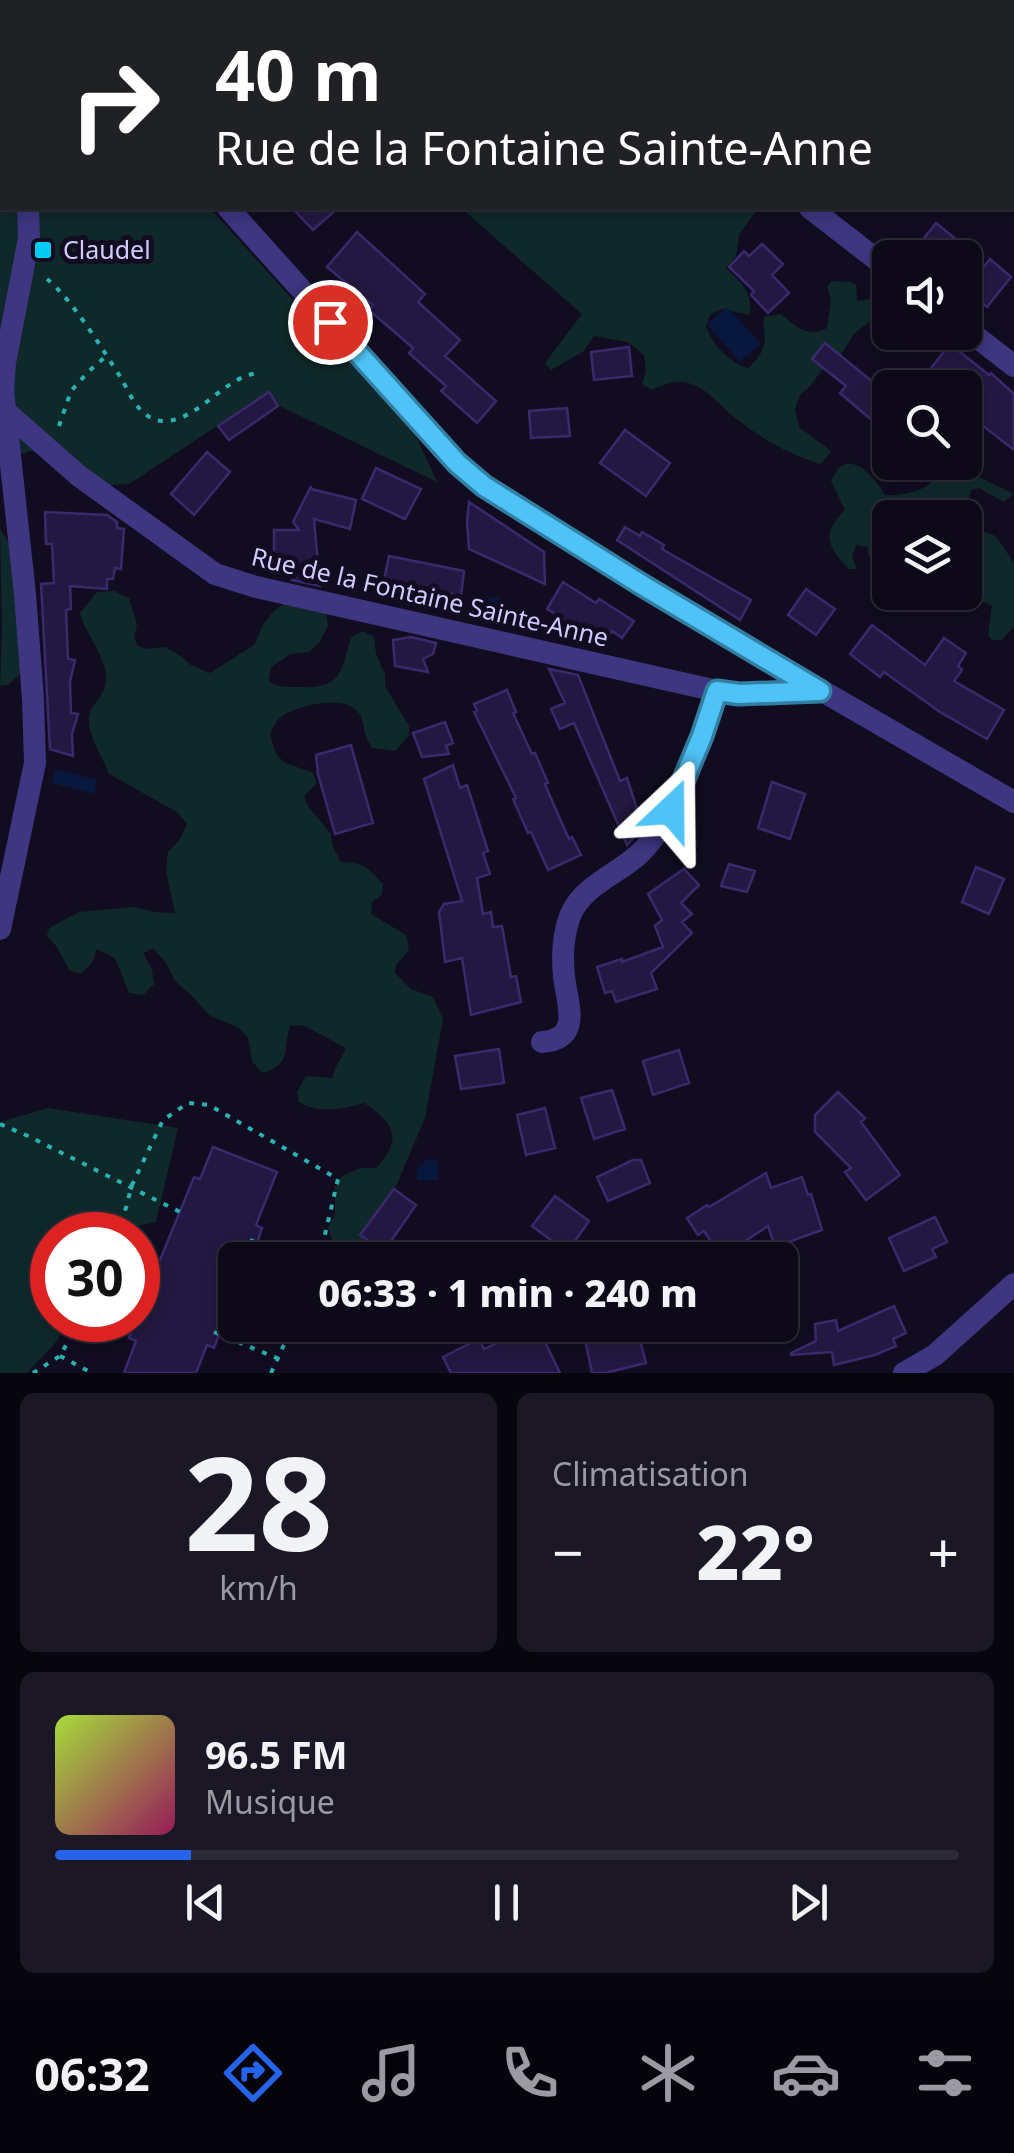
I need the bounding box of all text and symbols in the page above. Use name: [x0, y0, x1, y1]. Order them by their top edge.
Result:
text: 40 m: [215, 26, 382, 122]
icon: right: [50, 40, 180, 170]
text: Rue de la Fontaine Sainte-Anne: [215, 117, 873, 178]
place label: Claudel: [63, 232, 151, 266]
marker: Claudel: [32, 239, 54, 261]
map controls: [872, 240, 982, 610]
button: sound: [872, 240, 982, 350]
pin: [288, 280, 373, 365]
icon: arrive: [303, 295, 358, 350]
button: search: [872, 370, 982, 480]
button: layers: [872, 500, 982, 610]
street label: Rue de la Fontaine Sainte-Anne: [248, 538, 612, 654]
position arrow: [619, 758, 723, 862]
speed limit sign: 30: [30, 1212, 160, 1342]
text: 06:33 · 1 min · 240 m: [318, 1266, 698, 1318]
text: 28: [184, 1412, 333, 1589]
text: Climatisation: [552, 1452, 749, 1495]
text: 22°: [696, 1500, 815, 1602]
text: −: [552, 1514, 583, 1589]
text: +: [928, 1514, 959, 1589]
text: km/h: [219, 1566, 298, 1609]
text: 96.5 FM: [205, 1728, 347, 1780]
text: Musique: [205, 1780, 335, 1823]
icon: previous: [178, 1875, 233, 1930]
icon: pause: [479, 1875, 534, 1930]
icon: next: [781, 1875, 836, 1930]
icon: directions: [218, 2038, 288, 2108]
icon: music: [356, 2038, 426, 2108]
icon: phone: [495, 2038, 565, 2108]
icon: climate: [633, 2038, 703, 2108]
icon: car: [771, 2038, 841, 2108]
icon: filters: [910, 2038, 980, 2108]
text: 06:32: [34, 2043, 150, 2104]

